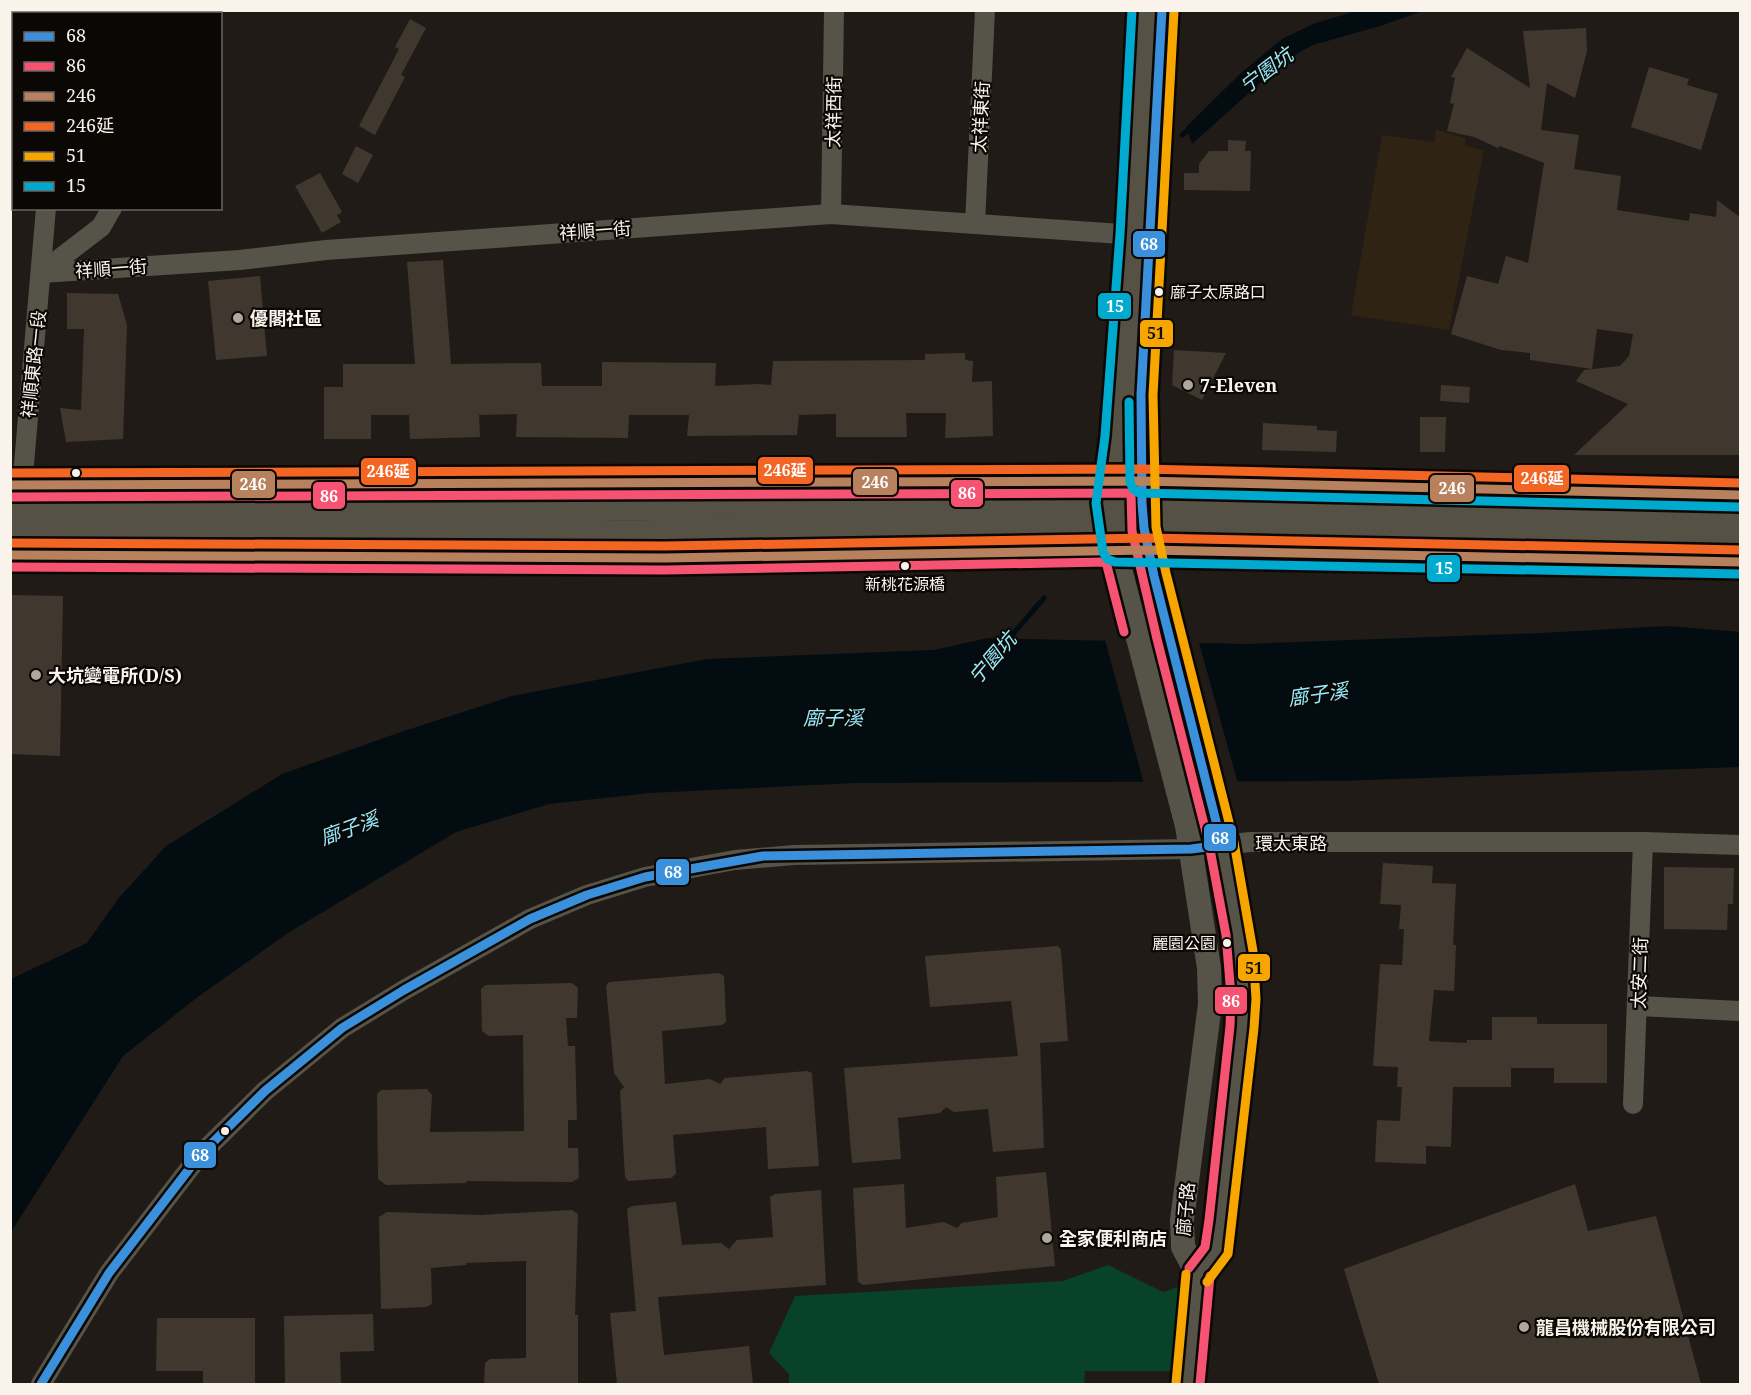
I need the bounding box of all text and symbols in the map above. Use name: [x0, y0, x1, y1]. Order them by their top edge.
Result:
legend: [12, 12, 222, 210]
text: 68: [66, 23, 86, 47]
water label: 宁園坑: [1234, 39, 1300, 99]
text: 86: [66, 53, 86, 77]
street label: 太祥西街: [820, 76, 846, 148]
street label: 太祥東街: [966, 80, 994, 154]
text: 246: [66, 83, 96, 107]
text: 246延: [66, 113, 114, 137]
text: 51: [66, 143, 86, 167]
text: 15: [66, 173, 86, 197]
street label: 祥順一街: [558, 216, 632, 244]
line badge: 68: [1132, 230, 1166, 258]
text: 68: [1140, 233, 1158, 255]
street label: 祥順一街: [74, 254, 148, 282]
place label: 廍子太原路口: [1170, 281, 1266, 303]
marker: 廍子太原路口: [1153, 286, 1165, 298]
line badge: 15: [1097, 292, 1132, 320]
text: 15: [1106, 295, 1124, 317]
place label: 優閣社區: [250, 306, 322, 330]
street label: 祥順東路一段: [15, 309, 51, 419]
marker: 優閣社區: [231, 311, 245, 325]
line badge: 51: [1139, 319, 1174, 348]
text: 51: [1147, 322, 1165, 344]
place label: 7-Eleven: [1200, 373, 1277, 397]
marker: 7-Eleven: [1181, 378, 1195, 392]
line badge: 246延: [757, 456, 814, 485]
line badge: 246延: [360, 457, 417, 486]
text: 246延: [763, 459, 807, 481]
text: 246延: [366, 460, 410, 482]
line badge: 246延: [1513, 464, 1570, 493]
unlabelled marker: [70, 467, 82, 479]
text: 246延: [1520, 467, 1564, 489]
line badge: 246: [852, 468, 898, 496]
line badge: 246: [231, 470, 276, 499]
text: 246: [861, 471, 889, 493]
text: 246: [239, 473, 267, 495]
line badge: 246: [1429, 474, 1475, 503]
text: 246: [1438, 477, 1466, 499]
line badge: 86: [950, 479, 984, 508]
line badge: 86: [312, 481, 346, 510]
text: 86: [958, 482, 976, 504]
text: 86: [320, 485, 338, 507]
line badge: 15: [1426, 554, 1461, 583]
text: 15: [1435, 557, 1453, 579]
marker: 新桃花源橋: [899, 560, 911, 572]
place label: 新桃花源橋: [865, 573, 945, 595]
water label: 宁園坑: [962, 624, 1024, 689]
place label: 大坑變電所(D/S): [48, 663, 182, 687]
marker: 大坑變電所(D/S): [29, 668, 43, 682]
water label: 廍子溪: [1286, 676, 1353, 712]
water label: 廍子溪: [803, 704, 866, 731]
water label: 廍子溪: [316, 804, 385, 851]
line badge: 68: [1203, 823, 1237, 852]
text: 68: [1211, 827, 1229, 849]
street label: 環太東路: [1255, 831, 1327, 855]
line badge: 68: [655, 858, 690, 886]
text: 68: [664, 861, 682, 883]
place label: 麗園公園: [1152, 932, 1216, 954]
marker: 麗園公園: [1221, 937, 1233, 949]
street label: 太安二街: [1626, 937, 1652, 1009]
line badge: 51: [1237, 953, 1271, 982]
text: 51: [1245, 957, 1263, 979]
line badge: 86: [1214, 986, 1248, 1015]
text: 86: [1222, 990, 1240, 1012]
unlabelled marker: [219, 1125, 231, 1137]
line badge: 68: [183, 1141, 217, 1169]
text: 68: [191, 1144, 209, 1166]
street label: 廍子路: [1171, 1181, 1199, 1237]
place label: 全家便利商店: [1059, 1226, 1167, 1250]
marker: 全家便利商店: [1040, 1231, 1054, 1245]
place label: 龍昌機械股份有限公司: [1536, 1315, 1716, 1339]
marker: 龍昌機械股份有限公司: [1517, 1320, 1531, 1334]

